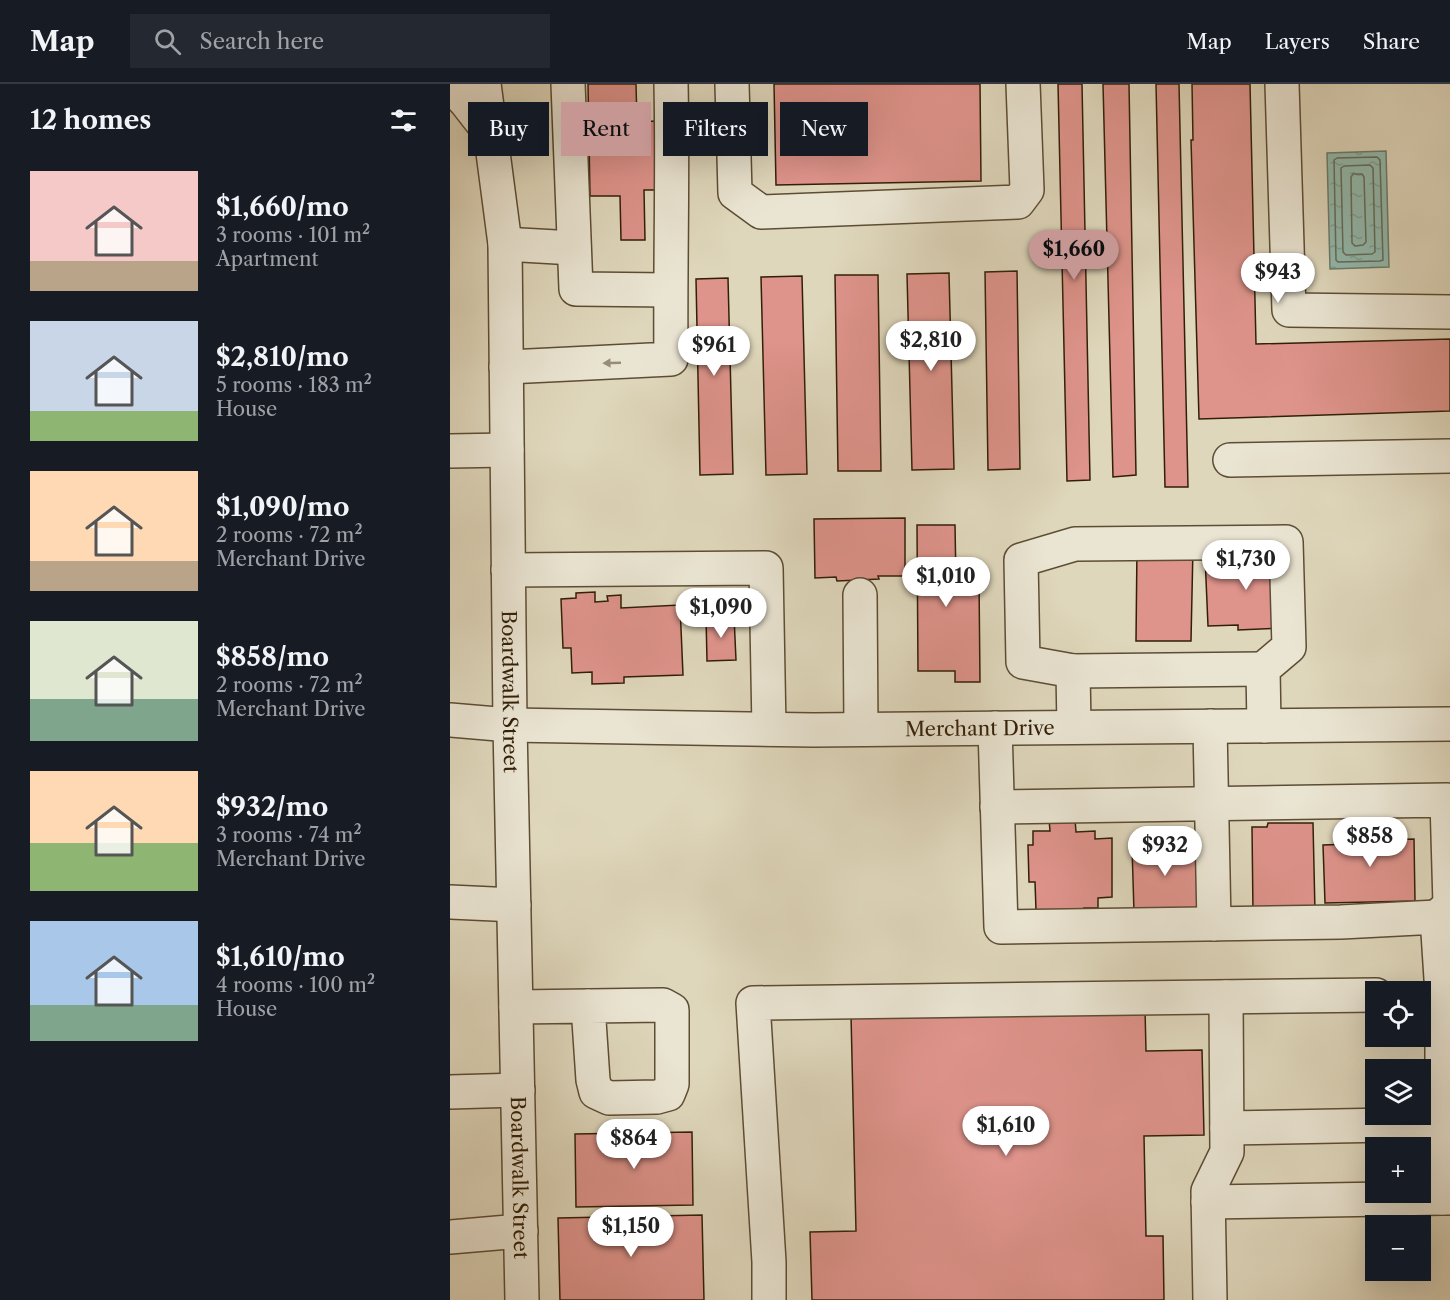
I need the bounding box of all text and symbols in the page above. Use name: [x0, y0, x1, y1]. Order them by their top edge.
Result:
search box: [130, 14, 550, 68]
text: Map: [30, 24, 94, 58]
icon: search: [151, 25, 184, 58]
text: Search here: [199, 28, 324, 55]
text: Map: [1187, 29, 1232, 54]
text: Layers: [1265, 29, 1330, 54]
text: Share: [1363, 29, 1420, 54]
chip: Buy: [468, 102, 549, 156]
chip: Rent: [561, 102, 651, 156]
chip: Filters: [663, 102, 768, 156]
chip: New: [780, 102, 868, 156]
text: 12 homes: [30, 104, 151, 136]
icon: filters: [387, 104, 420, 137]
text: $1,660/mo: [216, 191, 349, 223]
icon: home: [78, 195, 150, 267]
text: 3 rooms · 101 m²: [216, 223, 370, 247]
pin: $1,660: [1025, 230, 1123, 281]
text: $1,660: [1043, 237, 1105, 261]
text: Apartment: [216, 247, 319, 271]
pin: $943: [1242, 253, 1314, 304]
text: $943: [1255, 260, 1301, 284]
pin: $2,810: [882, 321, 980, 372]
pin: $961: [678, 326, 750, 377]
text: $2,810: [900, 328, 962, 352]
text: $961: [692, 333, 736, 357]
text: $2,810/mo: [216, 341, 349, 373]
icon: home: [78, 345, 150, 417]
one-way arrow: [603, 359, 622, 368]
text: 5 rooms · 183 m²: [216, 373, 372, 397]
text: House: [216, 397, 277, 421]
text: $1,090/mo: [216, 491, 349, 523]
icon: home: [78, 495, 150, 567]
text: 2 rooms · 72 m²: [216, 523, 363, 547]
pin: $1,730: [1197, 540, 1295, 591]
text: Merchant Drive: [216, 547, 366, 571]
text: $1,730: [1216, 547, 1276, 571]
pin: $1,010: [897, 557, 995, 608]
text: $1,010: [916, 564, 976, 588]
pin: $1,090: [672, 588, 770, 639]
text: $1,090: [690, 595, 752, 619]
street label: Boardwalk Street: [497, 610, 523, 773]
text: $858/mo: [216, 641, 329, 673]
icon: home: [78, 645, 150, 717]
text: 2 rooms · 72 m²: [216, 673, 363, 697]
text: Merchant Drive: [216, 697, 366, 721]
street label: Merchant Drive: [905, 716, 1055, 741]
text: $932/mo: [216, 791, 328, 823]
icon: home: [78, 795, 150, 867]
pin: $858: [1334, 817, 1406, 868]
text: 3 rooms · 74 m²: [216, 823, 362, 847]
text: $858: [1347, 824, 1393, 848]
pin: $932: [1129, 826, 1201, 877]
text: $932: [1142, 833, 1188, 857]
text: Merchant Drive: [216, 847, 366, 871]
text: $1,610/mo: [216, 941, 345, 973]
icon: home: [78, 945, 150, 1017]
text: 4 rooms · 100 m²: [216, 973, 375, 997]
map controls: [1365, 981, 1431, 1281]
button: locate: [1365, 981, 1431, 1047]
text: House: [216, 997, 277, 1021]
button: layers: [1365, 1059, 1431, 1125]
street label: Boardwalk Street: [506, 1096, 533, 1259]
pin: $1,610: [957, 1106, 1055, 1157]
text: $1,610: [976, 1113, 1036, 1137]
pin: $864: [598, 1119, 670, 1170]
text: $864: [610, 1126, 658, 1150]
button: +: [1365, 1137, 1431, 1203]
pin: $1,150: [582, 1207, 680, 1258]
text: $1,150: [602, 1214, 660, 1238]
button: −: [1365, 1215, 1431, 1281]

